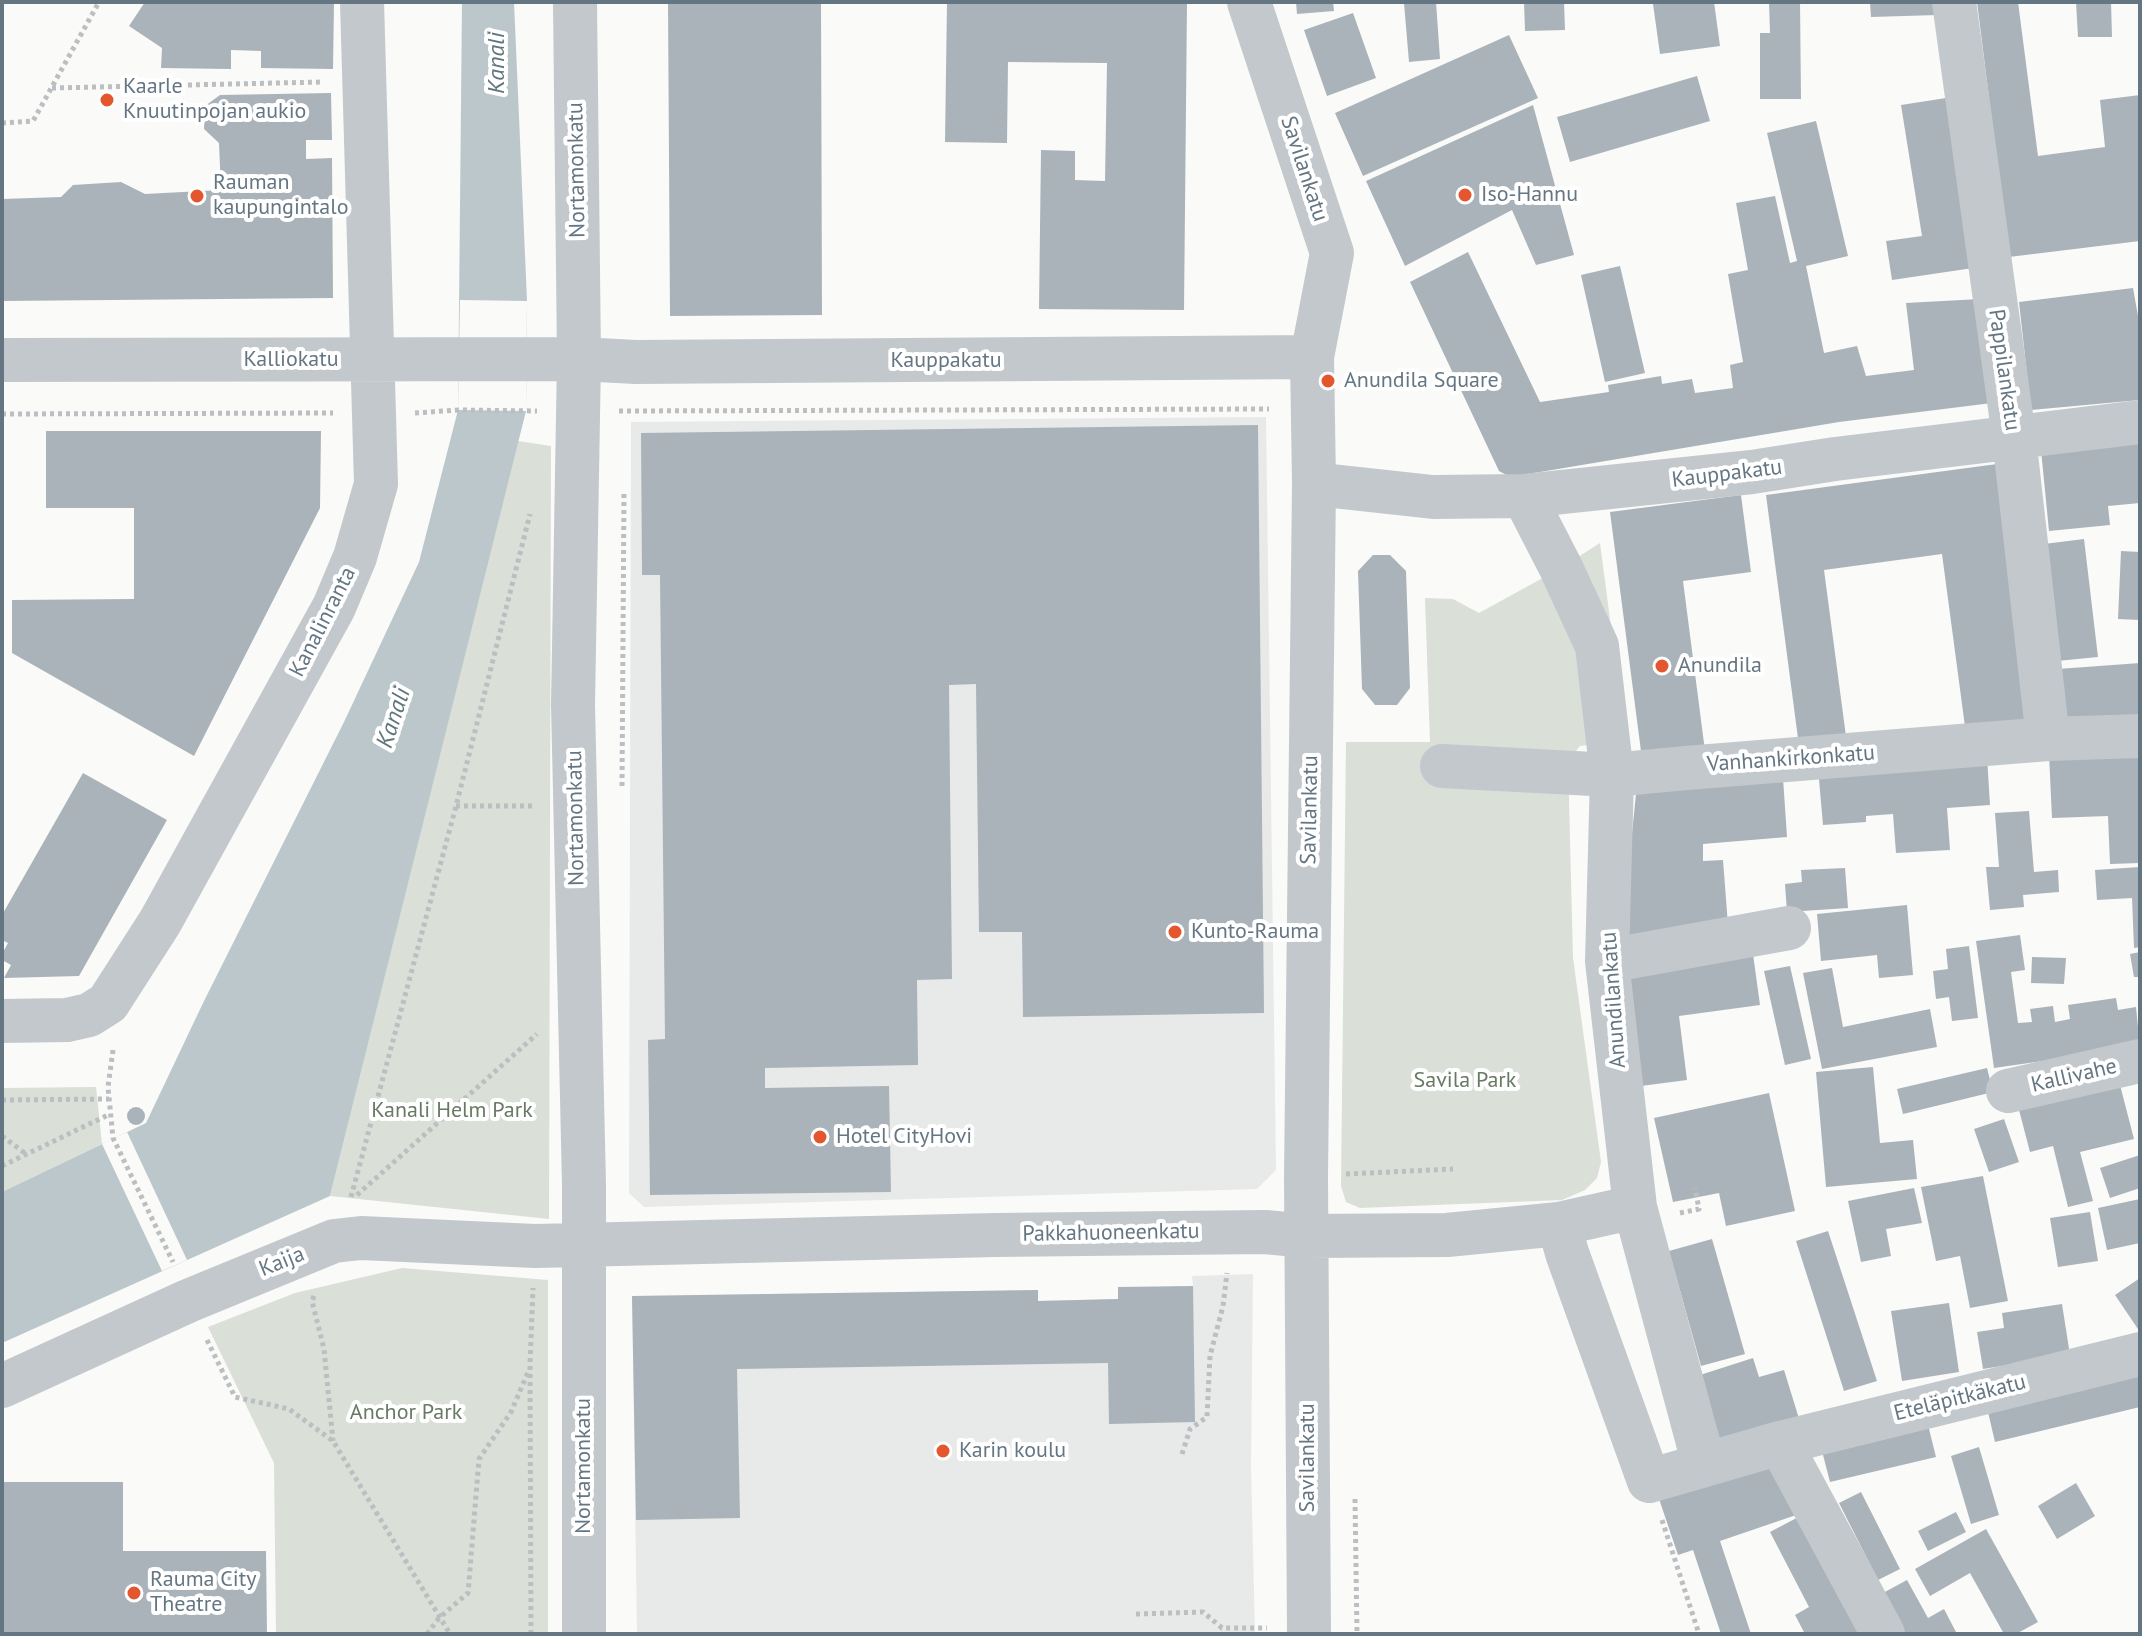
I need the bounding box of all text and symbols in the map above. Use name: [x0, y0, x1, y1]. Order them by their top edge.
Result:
water label: Kanali: [483, 32, 511, 94]
place label: Kaarle Knuutinpojan aukio: [123, 74, 306, 126]
marker: Kaarle Knuutinpojan aukio: [98, 91, 116, 109]
street label: Nortamonkatu: [563, 102, 591, 238]
street label: Savilankatu: [1275, 113, 1333, 225]
place label: Rauman kaupungintalo: [213, 170, 348, 222]
place label: Iso-Hannu: [1481, 182, 1578, 208]
marker: Iso-Hannu: [1456, 186, 1474, 204]
marker: Rauman kaupungintalo: [188, 187, 206, 205]
street label: Pappilankatu: [1982, 308, 2026, 432]
street label: Kalliokatu: [243, 347, 339, 373]
street label: Kauppakatu: [890, 348, 1002, 374]
place label: Anundila Square: [1344, 368, 1499, 394]
marker: Anundila Square: [1319, 372, 1337, 390]
street label: Kauppakatu: [1670, 454, 1784, 494]
street label: Kanalinranta: [284, 563, 362, 681]
place label: Anundila: [1678, 653, 1762, 679]
marker: Anundila: [1653, 657, 1671, 675]
water label: Kanali: [371, 684, 417, 752]
street label: Vanhankirkonkatu: [1706, 740, 1876, 778]
street label: Nortamonkatu: [562, 750, 590, 886]
street label: Savilankatu: [1296, 755, 1324, 865]
place label: Kunto-Rauma: [1191, 919, 1319, 945]
marker: Kunto-Rauma: [1166, 923, 1184, 941]
street label: Anundilankatu: [1596, 931, 1632, 1069]
street label: Kallivahe: [2029, 1053, 2119, 1099]
park label: Savila Park: [1414, 1068, 1516, 1094]
park label: Kanali Helm Park: [371, 1098, 533, 1124]
place label: Hotel CityHovi: [836, 1124, 972, 1150]
marker: Hotel CityHovi: [811, 1128, 829, 1146]
street label: Pakkahuoneenkatu: [1022, 1218, 1200, 1248]
street label: Kaija: [256, 1241, 308, 1283]
street label: Eteläpitkäkatu: [1891, 1369, 2029, 1427]
street label: Nortamonkatu: [571, 1398, 597, 1534]
park label: Anchor Park: [350, 1400, 462, 1426]
street label: Savilankatu: [1295, 1403, 1321, 1513]
place label: Karin koulu: [959, 1438, 1066, 1464]
marker: Karin koulu: [934, 1442, 952, 1460]
place label: Rauma City Theatre: [150, 1567, 256, 1618]
marker: Rauma City Theatre: [125, 1584, 143, 1602]

